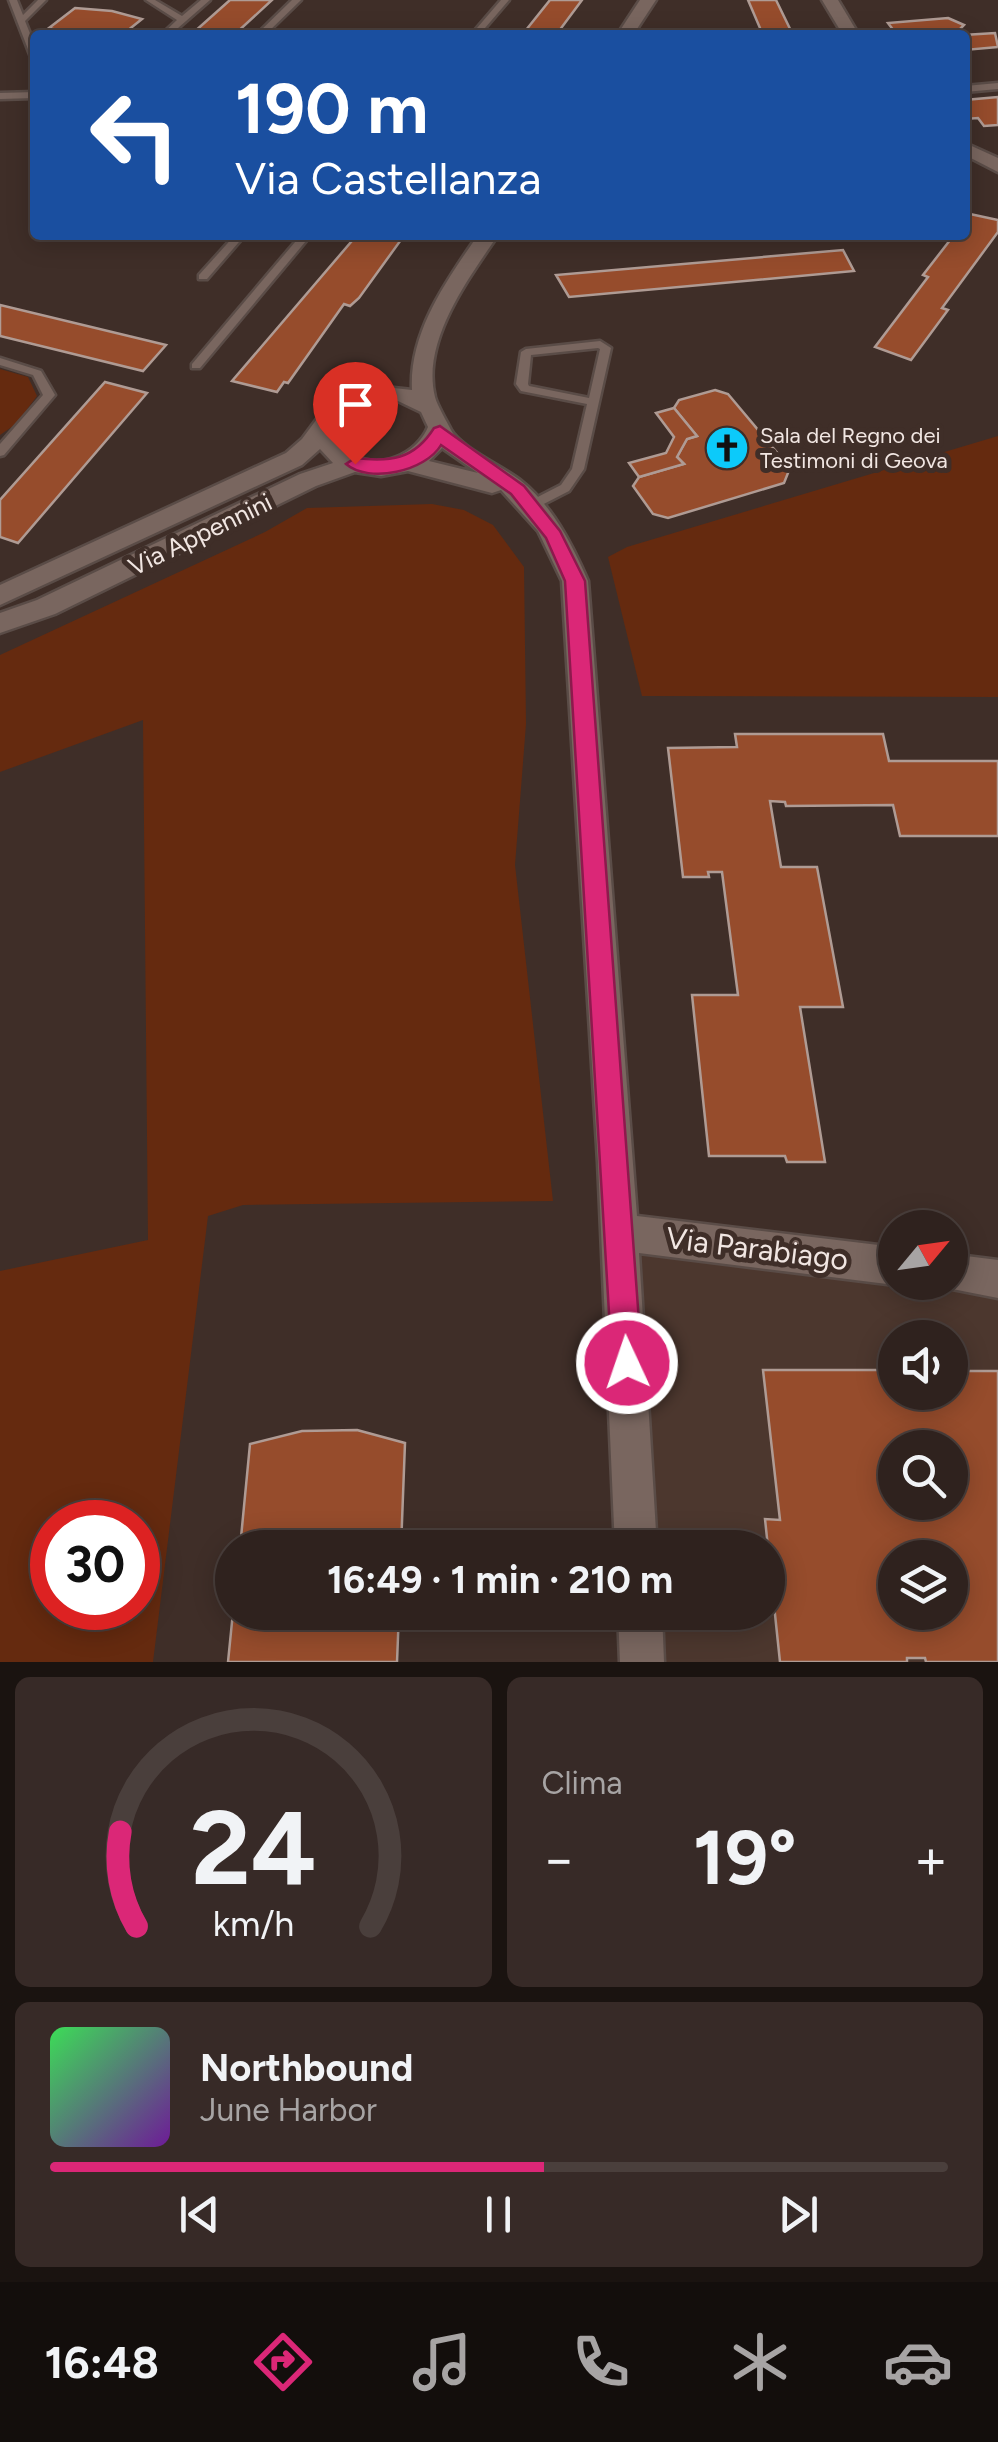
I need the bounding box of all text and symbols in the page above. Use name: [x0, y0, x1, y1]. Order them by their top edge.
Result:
text: 190 m: [235, 66, 428, 151]
icon: left: [70, 70, 200, 200]
text: Via Castellanza: [235, 151, 541, 205]
pin: [313, 362, 398, 465]
icon: arrive: [328, 377, 383, 432]
place label: Sala del Regno dei Testimoni di Geova: [760, 422, 948, 474]
church icon: Sala del Regno dei Testimoni di Geova: [704, 425, 750, 471]
street label: Via Appennini: [123, 486, 277, 582]
north arrow: [878, 1210, 968, 1300]
map controls: [878, 1210, 968, 1630]
street label: Via Parabiago: [664, 1219, 850, 1278]
position arrow: [575, 1311, 679, 1415]
button: sound: [878, 1320, 968, 1410]
button: search: [878, 1430, 968, 1520]
speed limit sign: 30: [30, 1500, 160, 1630]
button: layers: [878, 1540, 968, 1630]
text: 16:49 · 1 min · 210 m: [327, 1557, 673, 1603]
text: Clima: [542, 1764, 623, 1802]
text: 24: [190, 1785, 316, 1910]
text: 19°: [693, 1813, 797, 1903]
text: −: [542, 1826, 576, 1892]
text: +: [914, 1826, 948, 1892]
text: km/h: [212, 1902, 294, 1945]
text: Northbound: [200, 2045, 413, 2091]
text: June Harbor: [200, 2091, 377, 2129]
icon: previous: [172, 2187, 227, 2242]
icon: pause: [471, 2187, 526, 2242]
icon: next: [771, 2187, 826, 2242]
icon: directions: [248, 2327, 318, 2397]
icon: music: [407, 2327, 477, 2397]
icon: phone: [566, 2327, 636, 2397]
icon: climate: [725, 2327, 795, 2397]
icon: car: [883, 2327, 953, 2397]
text: 16:48: [44, 2335, 159, 2389]

